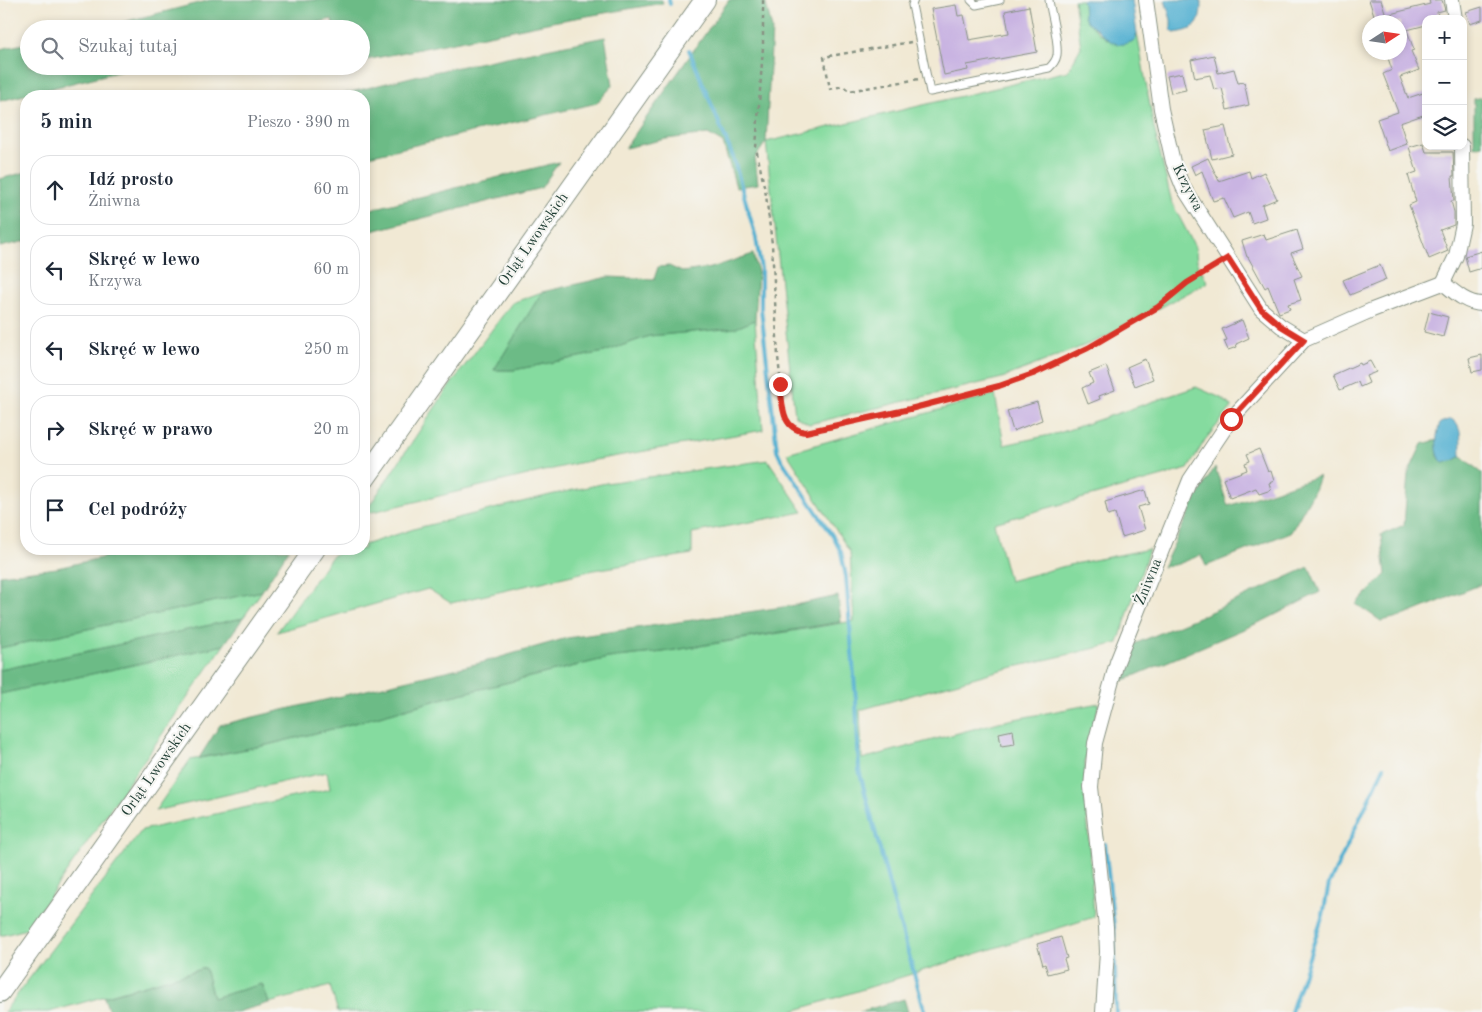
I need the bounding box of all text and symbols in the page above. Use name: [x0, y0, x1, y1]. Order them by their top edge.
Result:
north arrow: [1362, 15, 1407, 60]
map controls: [1422, 15, 1467, 150]
button: +: [1422, 15, 1467, 60]
search box: [20, 20, 370, 75]
icon: search: [38, 34, 66, 62]
text: Szukaj tutaj: [78, 38, 178, 57]
button: −: [1422, 60, 1467, 105]
button: layers: [1422, 105, 1467, 150]
text: 5 min: [40, 112, 93, 133]
text: Pieszo · 390 m: [247, 115, 350, 131]
street label: Krzywa: [1169, 162, 1205, 214]
text: Idź prosto: [88, 171, 173, 190]
icon: ahead: [41, 176, 69, 204]
text: 60 m: [313, 182, 349, 198]
street label: Orląt Lwowskich: [496, 190, 572, 290]
text: Żniwna: [88, 194, 140, 210]
text: Skręć w lewo: [88, 251, 200, 270]
icon: left: [41, 256, 69, 284]
text: 60 m: [313, 262, 349, 278]
text: Krzywa: [88, 274, 142, 290]
icon: left: [41, 336, 69, 364]
text: Skręć w lewo: [88, 341, 200, 360]
text: 250 m: [304, 342, 349, 358]
route end: [769, 373, 792, 396]
route start: [1220, 408, 1243, 431]
icon: right: [41, 416, 69, 444]
text: Skręć w prawo: [88, 421, 213, 440]
text: 20 m: [313, 422, 349, 438]
icon: arrive: [41, 496, 69, 524]
text: Cel podróży: [88, 501, 187, 520]
street label: Żniwna: [1130, 555, 1165, 608]
street label: Orląt Lwowskich: [119, 720, 195, 820]

